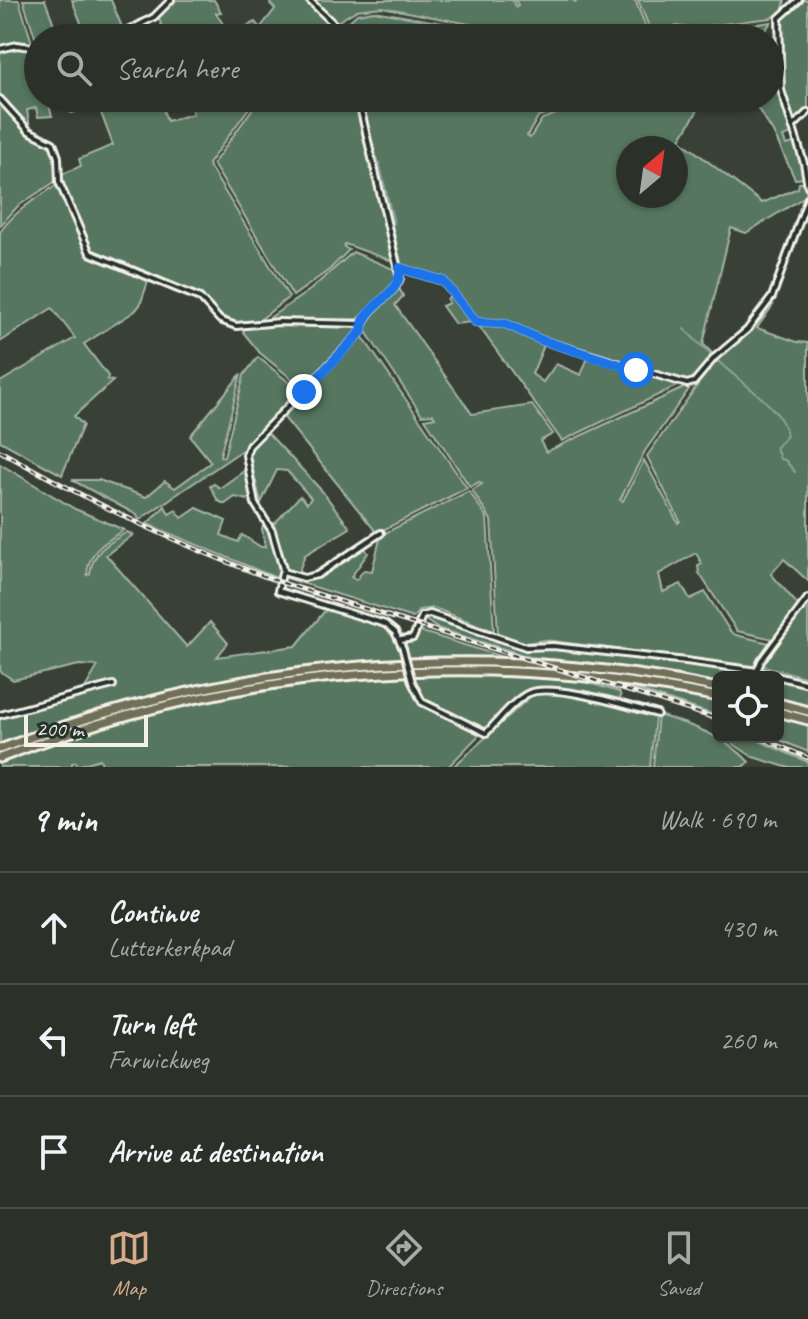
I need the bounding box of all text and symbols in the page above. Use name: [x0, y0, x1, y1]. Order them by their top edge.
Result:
search box: [24, 24, 784, 112]
icon: search: [52, 46, 96, 90]
text: Search here: [116, 49, 238, 87]
north arrow: [616, 136, 688, 208]
route start: [618, 352, 654, 388]
route end: [286, 374, 322, 410]
map controls: [712, 671, 784, 743]
button: locate: [712, 671, 784, 743]
scale bar: [24, 711, 148, 747]
text: 200 m: [36, 715, 83, 743]
text: 9 min: [32, 798, 97, 841]
text: Walk · 690 m: [659, 803, 776, 836]
text: Continue: [108, 893, 198, 931]
icon: ahead: [32, 906, 76, 950]
text: 430 m: [720, 912, 776, 945]
text: Lutterkerkpad: [108, 931, 231, 964]
text: Turn left: [108, 1005, 195, 1043]
icon: left: [32, 1018, 76, 1062]
text: 260 m: [720, 1024, 776, 1057]
text: Farwickweg: [108, 1043, 208, 1076]
icon: arrive: [32, 1130, 76, 1174]
text: Arrive at destination: [108, 1133, 323, 1171]
tab: Map: [107, 1226, 151, 1302]
tab: Directions: [366, 1226, 442, 1302]
tab: Saved: [657, 1226, 701, 1302]

